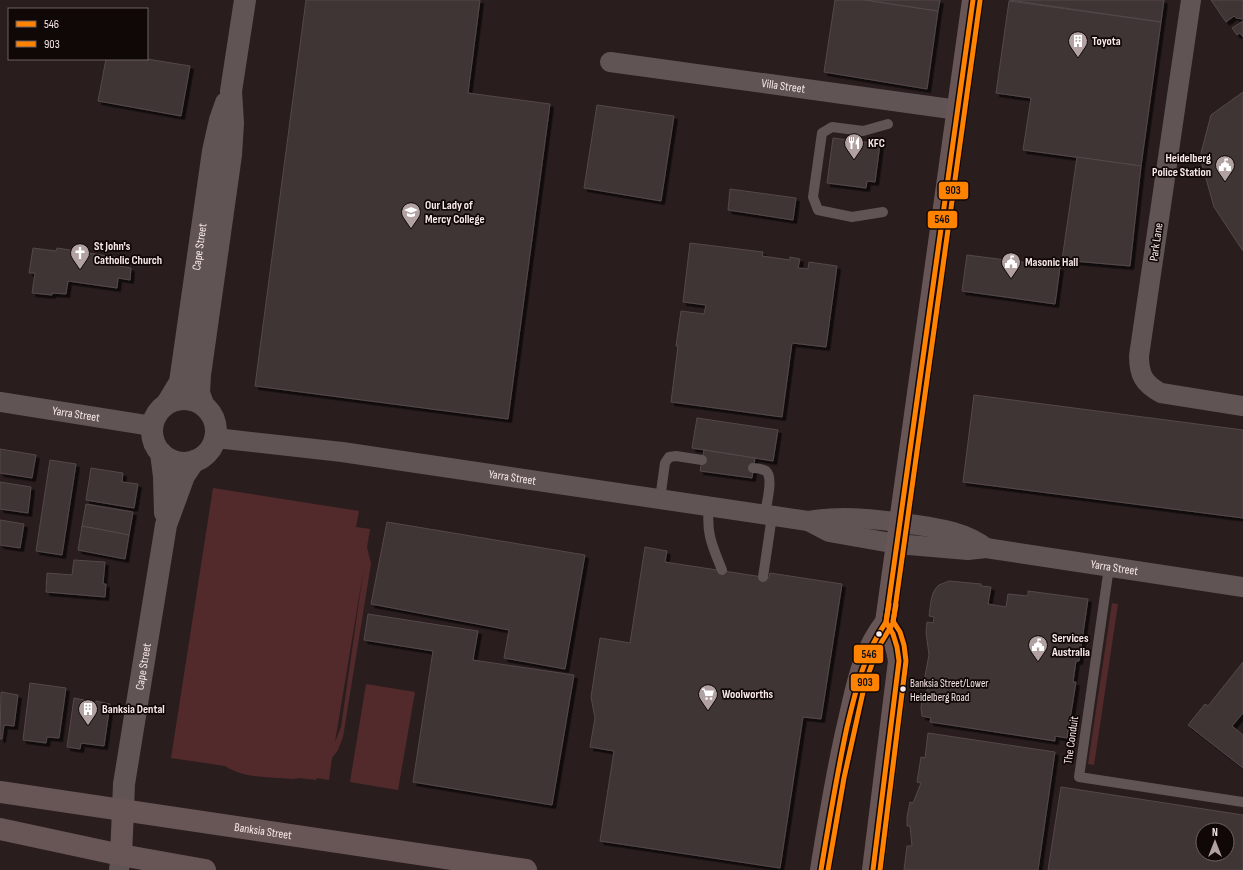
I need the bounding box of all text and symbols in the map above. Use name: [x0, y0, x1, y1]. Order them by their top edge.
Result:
legend: [8, 8, 148, 60]
text: 546: [44, 17, 59, 32]
building icon: Toyota: [1067, 30, 1089, 58]
place label: Toyota: [1092, 34, 1121, 49]
text: 903: [44, 37, 60, 52]
street label: Villa Street: [760, 76, 806, 97]
restaurant icon: KFC: [843, 132, 865, 160]
place label: KFC: [868, 136, 885, 151]
place label: Heidelberg Police Station: [1152, 151, 1211, 180]
public building icon: Heidelberg Police Station: [1214, 154, 1236, 182]
line badge: 903: [938, 181, 969, 200]
text: 903: [945, 184, 961, 197]
place label: Our Lady of Mercy College: [425, 198, 485, 227]
school or university icon: Our Lady of Mercy College: [400, 201, 422, 229]
line badge: 546: [927, 210, 958, 229]
text: 546: [934, 213, 950, 226]
street label: Cape Street: [189, 222, 211, 271]
street label: Park Lane: [1146, 222, 1167, 262]
place label: St John's Catholic Church: [94, 239, 162, 268]
church icon: St John's Catholic Church: [69, 242, 91, 270]
public building icon: Masonic Hall: [1000, 251, 1022, 279]
place label: Masonic Hall: [1025, 255, 1078, 270]
street label: Yarra Street: [51, 403, 101, 426]
street label: Yarra Street: [488, 467, 537, 489]
street label: Yarra Street: [1090, 557, 1139, 579]
unlabelled marker: [874, 629, 884, 639]
place label: Services Australia: [1051, 631, 1090, 660]
public building icon: Services Australia: [1027, 634, 1049, 662]
street label: Cape Street: [132, 642, 155, 691]
line badge: 546: [853, 644, 884, 664]
text: 546: [861, 648, 877, 661]
line badge: 903: [850, 673, 880, 692]
text: 903: [857, 676, 873, 689]
place label: Banksia Street/Lower Heidelberg Road: [910, 677, 989, 704]
supermarket icon: Woolworths: [697, 683, 719, 711]
marker: Banksia Street/Lower Heidelberg Road: [898, 684, 908, 694]
place label: Woolworths: [722, 687, 774, 702]
building icon: Banksia Dental: [77, 698, 99, 726]
place label: Banksia Dental: [102, 702, 165, 717]
street label: The Conduit: [1061, 715, 1082, 765]
street label: Banksia Street: [233, 820, 293, 843]
north arrow: [1195, 822, 1235, 862]
text: N: [1212, 826, 1218, 839]

